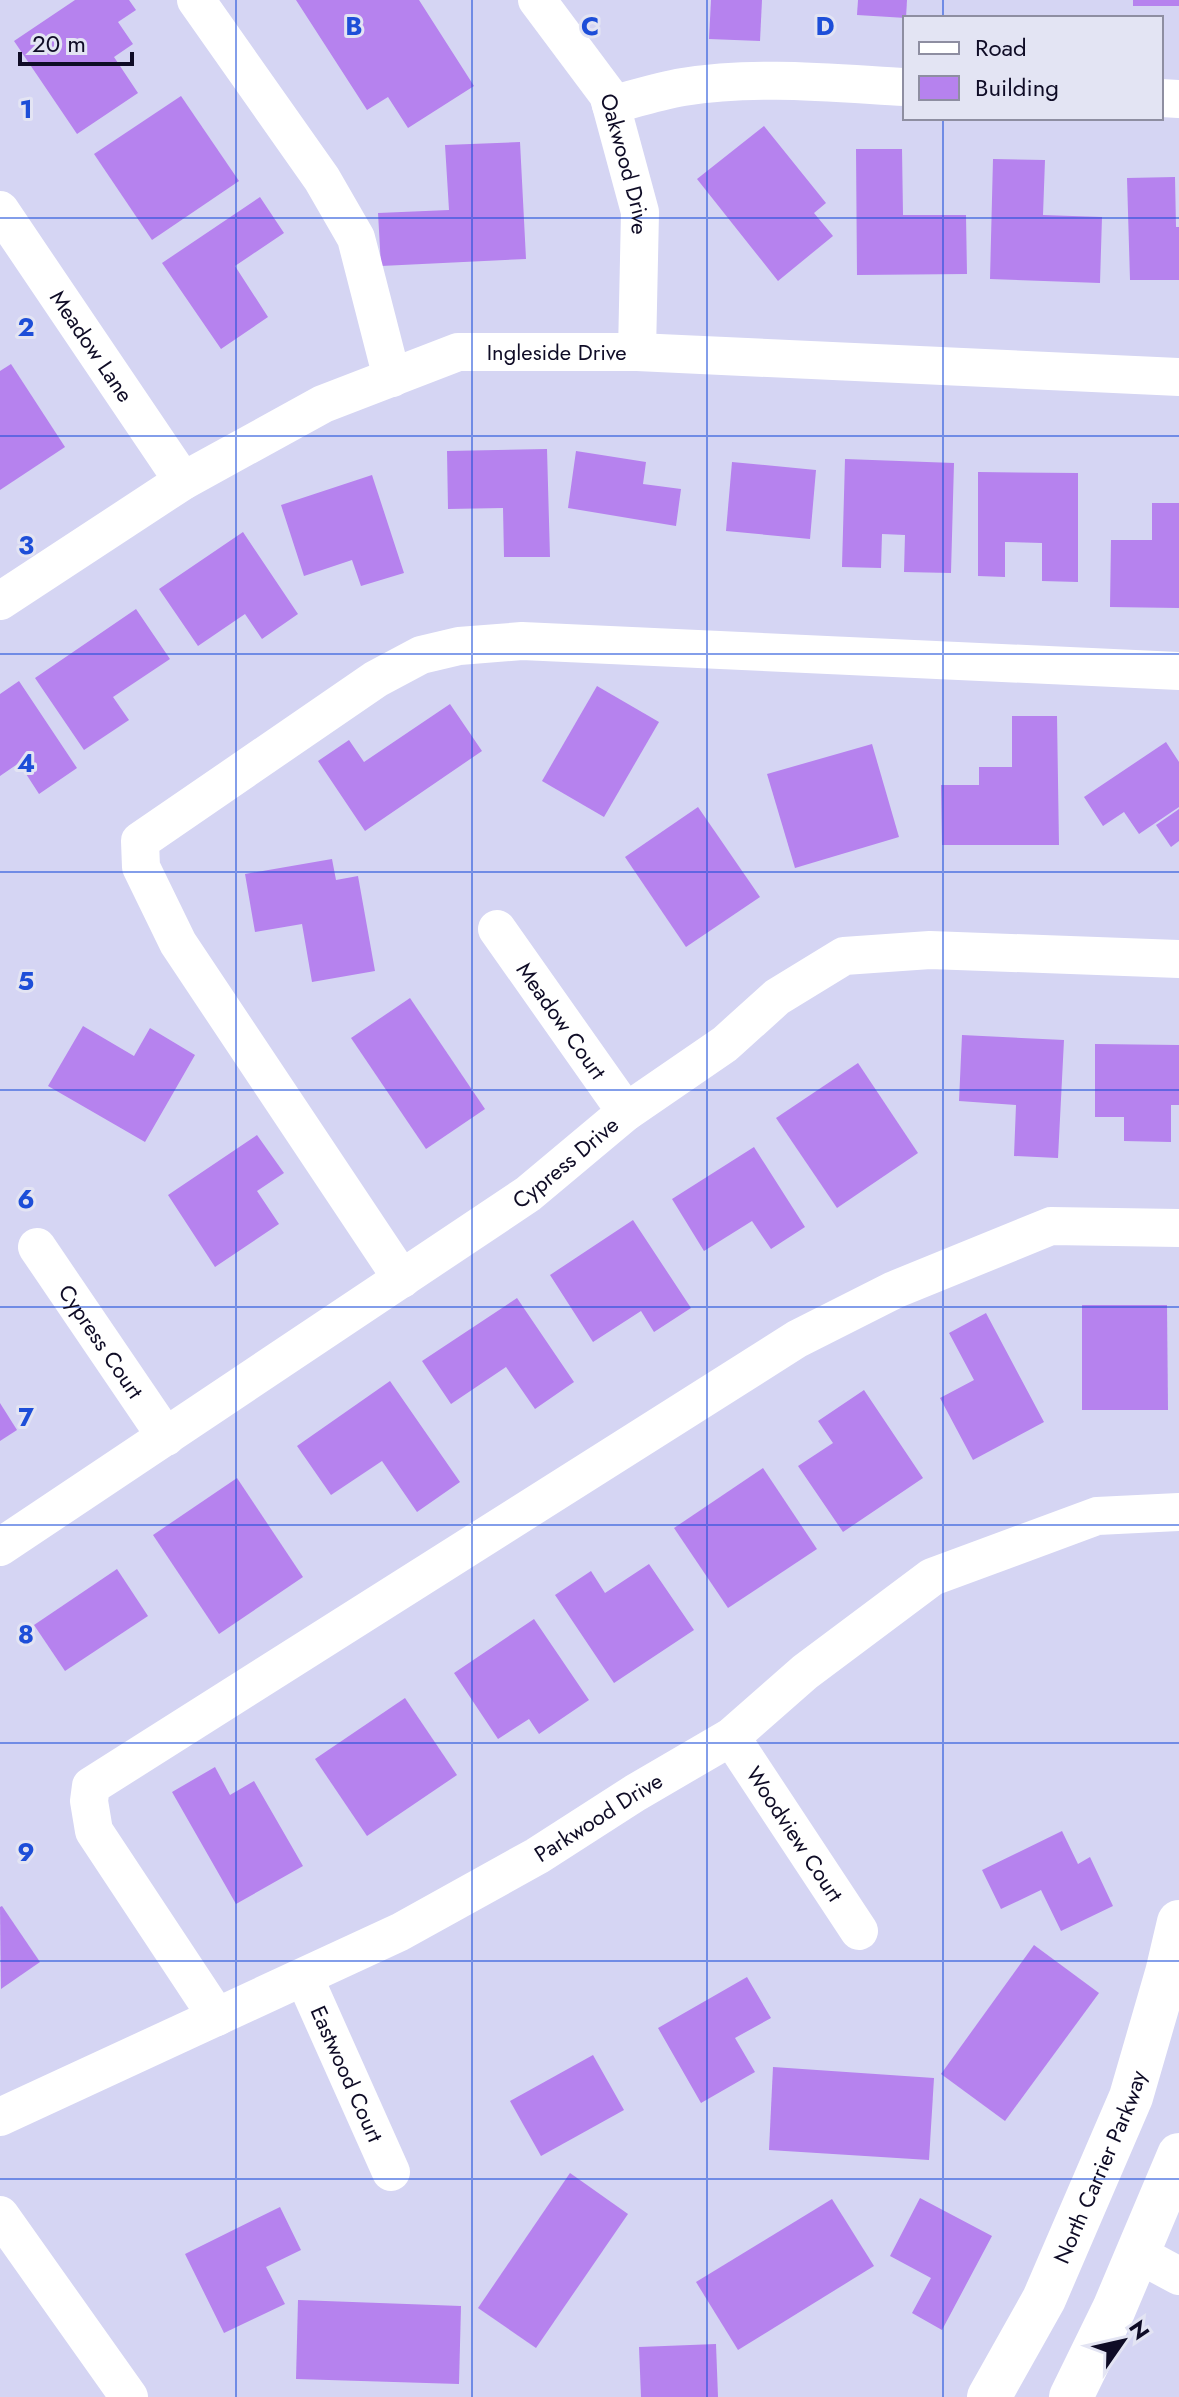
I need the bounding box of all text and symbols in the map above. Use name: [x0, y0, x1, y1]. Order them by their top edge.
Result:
text: B: [345, 7, 363, 45]
text: C: [581, 7, 599, 45]
text: D: [815, 7, 835, 45]
scale bar: [20, 16, 132, 66]
legend: [903, 16, 1163, 120]
text: 20 m: [32, 26, 86, 61]
text: Road: [975, 30, 1027, 65]
text: Building: [975, 70, 1059, 105]
street label: Oakwood Drive: [592, 89, 656, 235]
text: 1: [19, 90, 33, 128]
street label: Meadow Lane: [42, 284, 141, 408]
text: 2: [17, 308, 35, 346]
street label: Ingleside Drive: [487, 336, 627, 368]
text: 3: [18, 526, 34, 564]
text: 4: [17, 744, 35, 782]
street label: Meadow Court: [509, 955, 615, 1086]
text: 5: [18, 962, 34, 1000]
street label: Cypress Drive: [506, 1109, 625, 1216]
text: 6: [17, 1180, 35, 1218]
street label: Cypress Court: [51, 1278, 152, 1405]
text: 7: [18, 1398, 34, 1436]
text: 8: [18, 1615, 34, 1653]
street label: Woodview Court: [739, 1760, 852, 1908]
street label: Parkwood Drive: [528, 1764, 668, 1870]
text: 9: [17, 1833, 35, 1871]
street label: Eastwood Court: [303, 2001, 392, 2148]
street label: North Carrier Parkway: [1045, 2066, 1154, 2268]
north arrow: [1083, 2301, 1163, 2381]
text: N: [1121, 2314, 1158, 2346]

